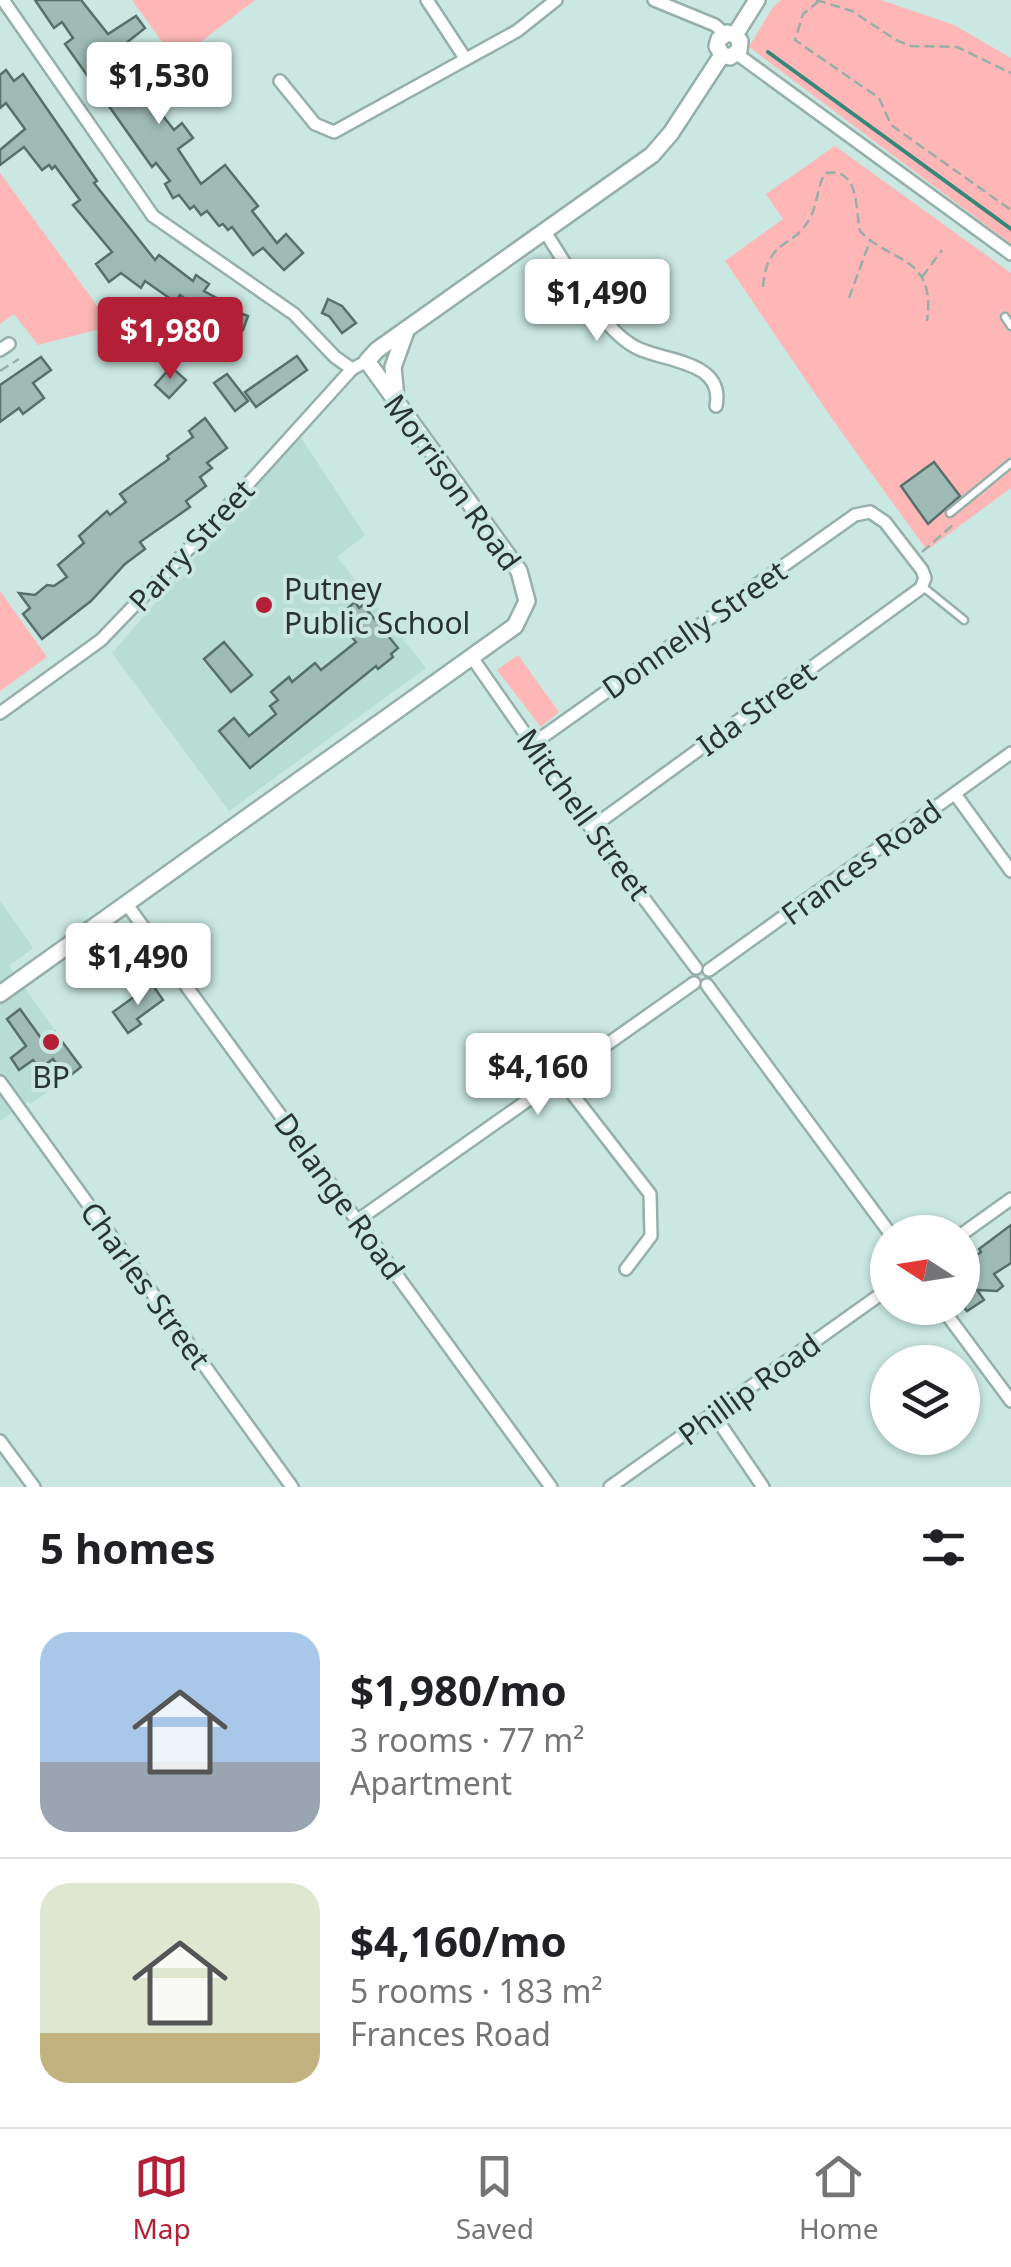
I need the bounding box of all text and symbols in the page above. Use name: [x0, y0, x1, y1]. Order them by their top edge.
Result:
pin: $1,530: [78, 42, 240, 127]
text: $1,530: [109, 53, 209, 96]
pin: $1,490: [516, 259, 678, 344]
text: $1,490: [547, 270, 647, 313]
pin: $1,980: [89, 297, 251, 382]
text: $1,980: [120, 308, 220, 351]
street label: Morrison Road: [375, 385, 531, 579]
street label: Parry Street: [119, 470, 263, 620]
street label: Donnelly Street: [594, 550, 795, 708]
place label: Putney Public School: [284, 568, 470, 643]
marker: Putney Public School: [253, 594, 275, 616]
street label: Ida Street: [689, 651, 824, 765]
street label: Mitchell Street: [508, 720, 660, 908]
street label: Frances Road: [773, 790, 949, 934]
pin: $1,490: [57, 923, 219, 1008]
text: $1,490: [88, 934, 188, 977]
marker: BP: [40, 1031, 62, 1053]
pin: $4,160: [457, 1033, 619, 1118]
text: $4,160: [488, 1044, 588, 1087]
place label: BP: [32, 1056, 70, 1097]
street label: Delange Road: [265, 1104, 415, 1288]
street label: Charles Street: [71, 1193, 221, 1377]
north arrow: [870, 1215, 980, 1325]
map controls: [870, 1215, 980, 1455]
street label: Phillip Road: [670, 1324, 828, 1454]
button: layers: [870, 1345, 980, 1455]
text: 5 homes: [40, 1519, 216, 1576]
icon: filters: [916, 1520, 971, 1575]
text: $1,980/mo: [350, 1661, 567, 1718]
icon: home: [120, 1672, 240, 1792]
text: 3 rooms · 77 m²: [350, 1718, 584, 1761]
text: Apartment: [350, 1761, 512, 1804]
text: $4,160/mo: [350, 1912, 567, 1969]
icon: home: [120, 1923, 240, 2043]
text: 5 rooms · 183 m²: [350, 1969, 603, 2012]
text: Frances Road: [350, 2012, 551, 2055]
tab: Map: [132, 2149, 191, 2247]
tab: Saved: [456, 2149, 534, 2247]
tab: Home: [799, 2149, 879, 2247]

